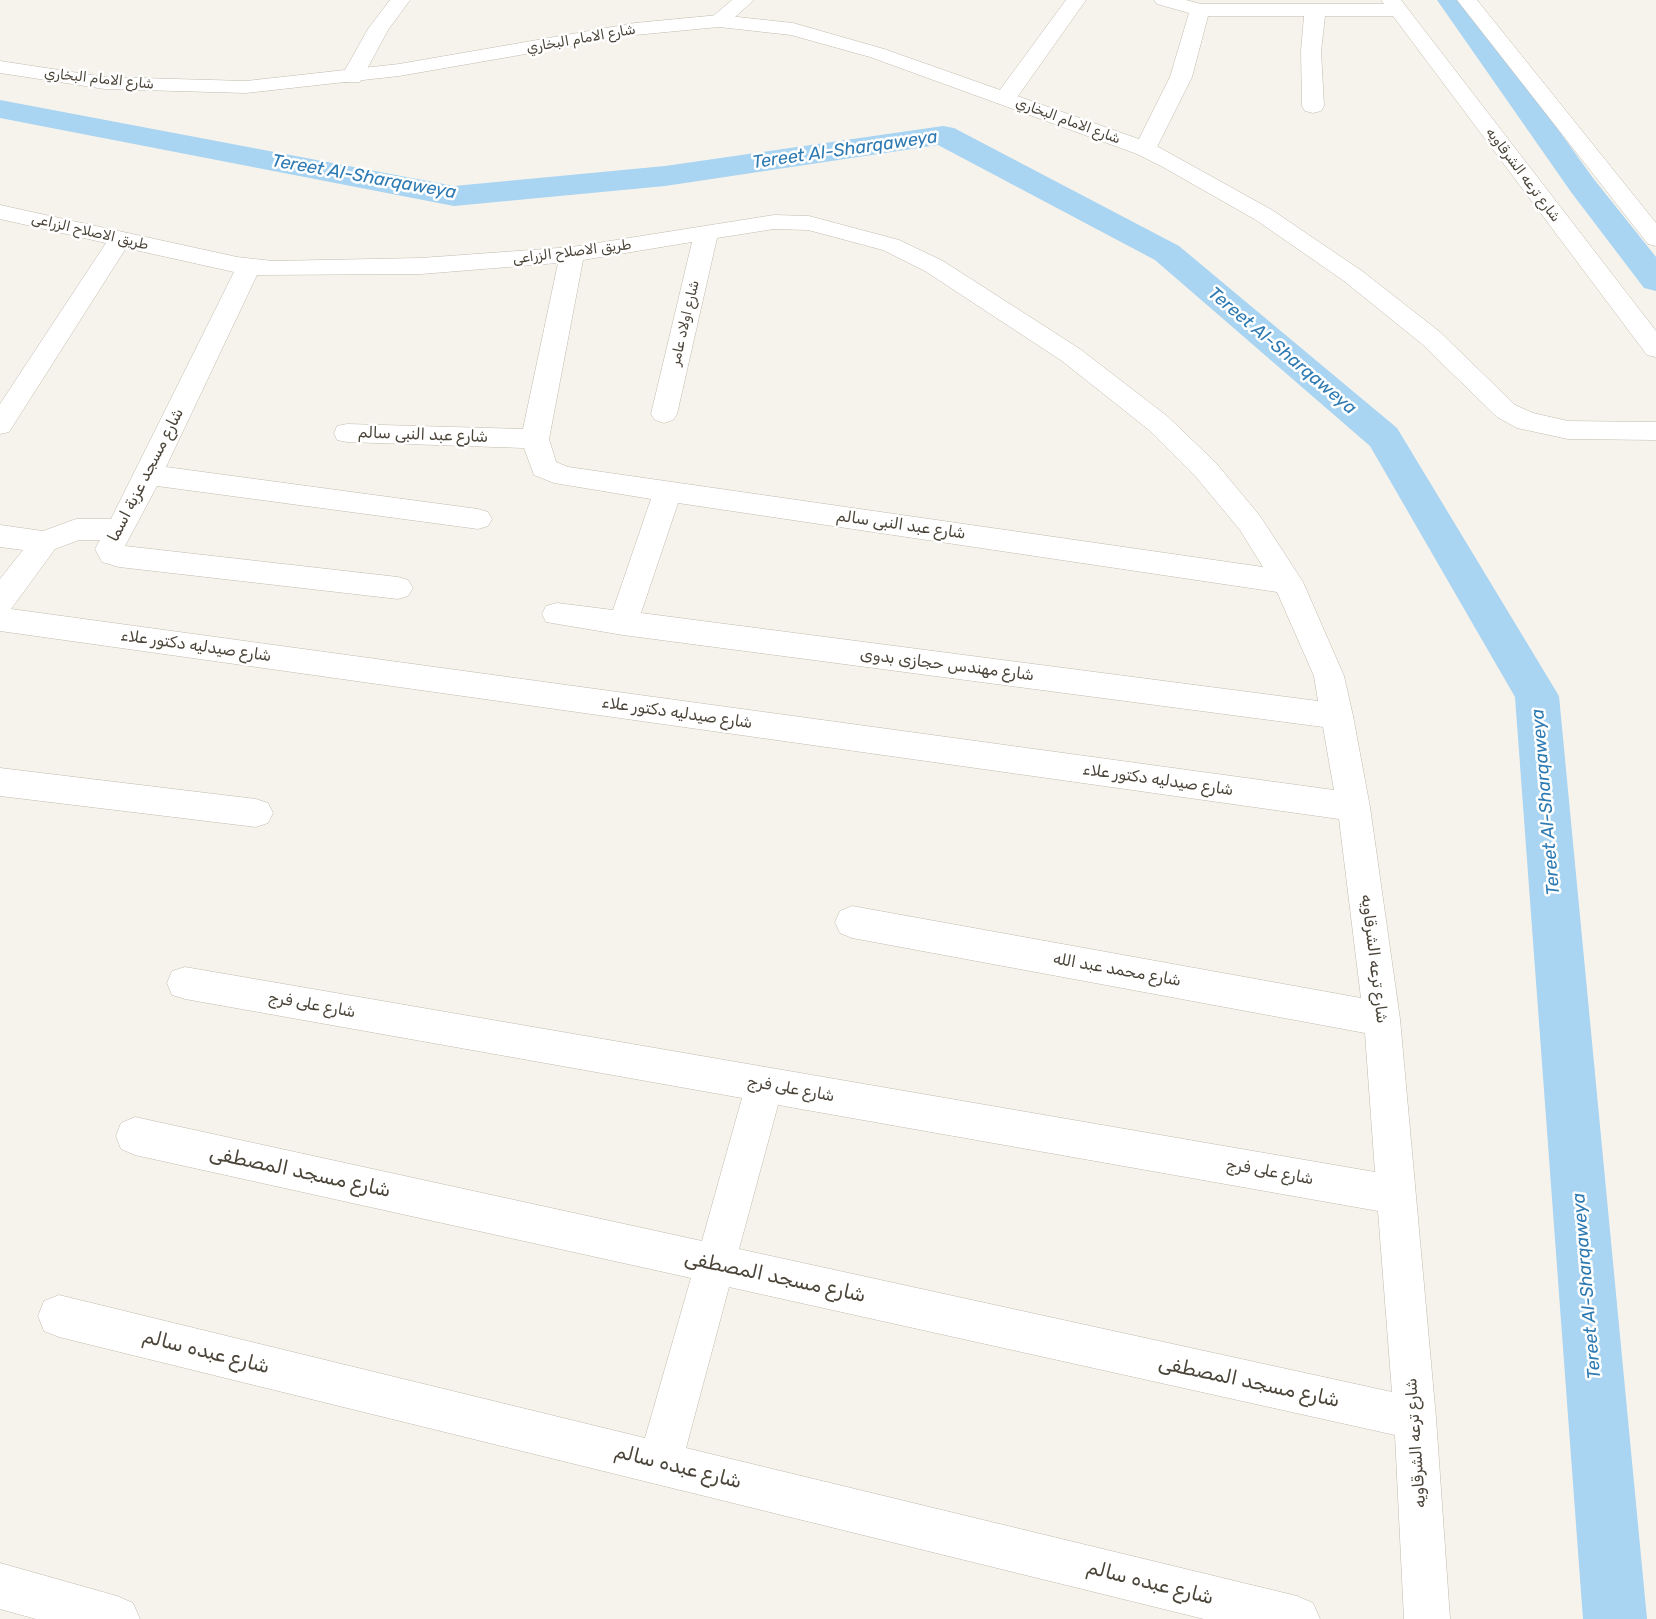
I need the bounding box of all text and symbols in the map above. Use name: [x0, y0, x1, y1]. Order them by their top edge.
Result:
street label: شارع الامام البخاري: [525, 21, 637, 57]
street label: شارع الامام البخاري: [43, 65, 155, 93]
street label: شارع الامام البخاري: [1013, 94, 1123, 148]
street label: شارع ترعه الشرقاويه: [1482, 125, 1564, 225]
water label: Tereet Al-Sharqaweya: [751, 126, 939, 174]
water label: Tereet Al-Sharqaweya: [270, 150, 458, 204]
street label: طريق الاصلاح الزراعى: [30, 210, 150, 254]
street label: طريق الاصلاح الزراعى: [512, 236, 632, 268]
street label: شارع اولاد عامر: [667, 279, 703, 367]
water label: Tereet Al-Sharqaweya: [1203, 283, 1361, 419]
street label: شارع مسجد عزبة اسما: [104, 405, 188, 545]
street label: شارع عبد النبى سالم: [357, 423, 489, 447]
street label: شارع عبد النبى سالم: [835, 506, 967, 544]
street label: شارع صيدليه دكتور علاء: [119, 626, 273, 666]
street label: شارع مهندس حجازى بدوى: [859, 645, 1035, 685]
street label: شارع صيدليه دكتور علاء: [600, 693, 754, 733]
water label: Tereet Al-Sharqaweya: [1527, 708, 1565, 896]
street label: شارع صيدليه دكتور علاء: [1081, 760, 1235, 800]
street label: شارع ترعه الشرقاويه: [1357, 893, 1391, 1025]
street label: شارع محمد عبد الله: [1052, 949, 1182, 991]
street label: شارع على فرج: [267, 988, 357, 1022]
street label: شارع على فرج: [746, 1072, 836, 1106]
street label: شارع مسجد المصطفى: [207, 1141, 393, 1203]
street label: شارع على فرج: [1225, 1155, 1315, 1189]
water label: Tereet Al-Sharqaweya: [1568, 1192, 1606, 1380]
street label: شارع مسجد المصطفى: [682, 1246, 868, 1308]
street label: شارع عبده سالم: [140, 1325, 272, 1379]
street label: شارع مسجد المصطفى: [1156, 1351, 1342, 1413]
street label: شارع ترعه الشرقاويه: [1402, 1378, 1430, 1508]
street label: شارع عبده سالم: [612, 1440, 744, 1494]
street label: شارع عبده سالم: [1084, 1556, 1216, 1610]

